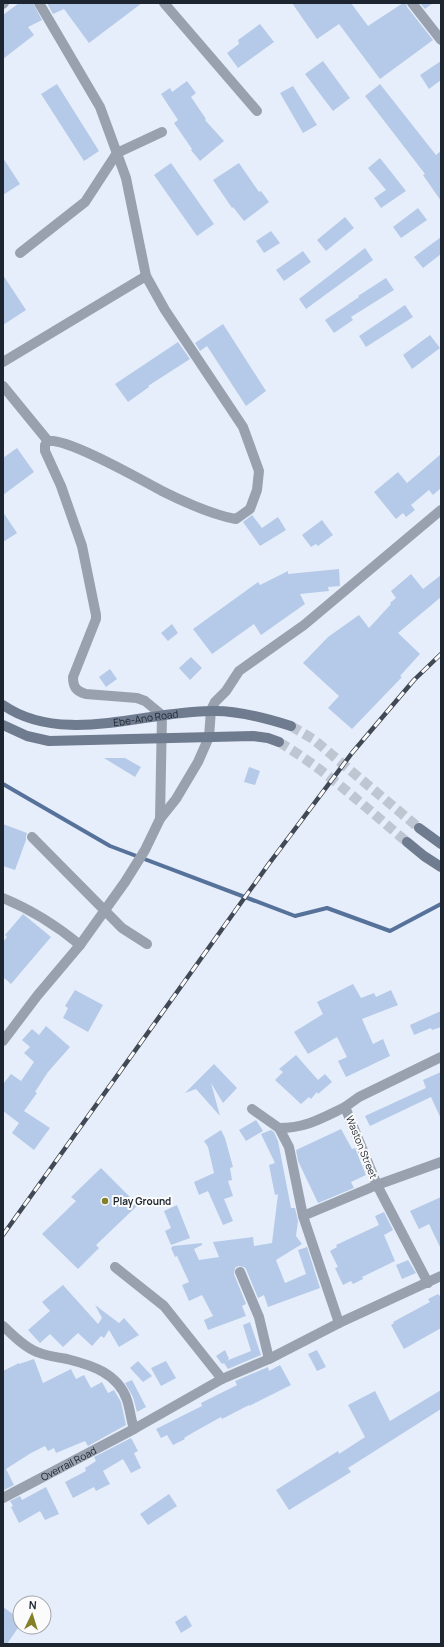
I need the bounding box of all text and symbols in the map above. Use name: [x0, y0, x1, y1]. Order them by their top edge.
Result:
street label: Ebe-Ano Road: [112, 706, 179, 729]
street label: Waston Street: [343, 1113, 381, 1181]
place label: Play Ground: [113, 1194, 171, 1208]
marker: Play Ground: [100, 1196, 110, 1206]
street label: Overrail Road: [38, 1443, 99, 1484]
north arrow: [12, 1595, 52, 1635]
text: N: [28, 1597, 37, 1612]

